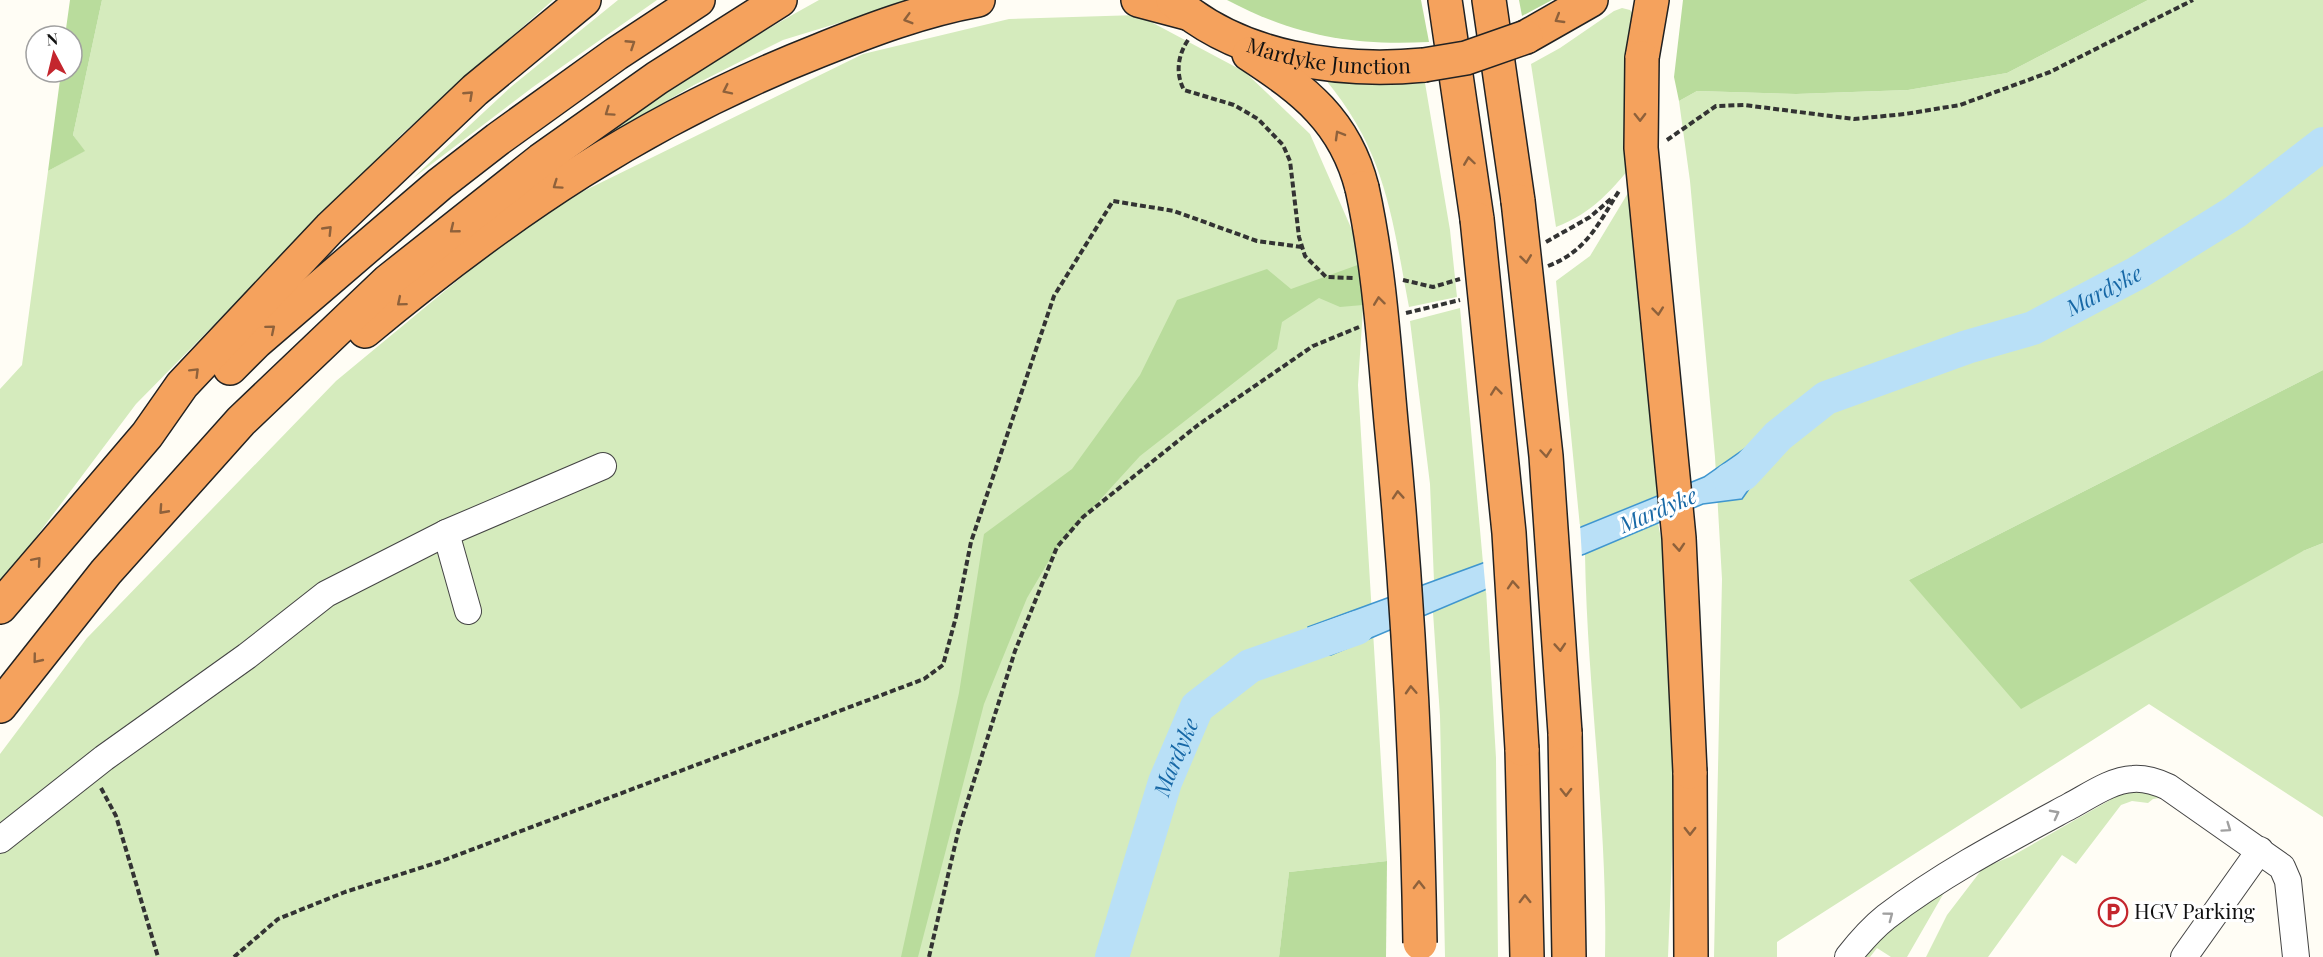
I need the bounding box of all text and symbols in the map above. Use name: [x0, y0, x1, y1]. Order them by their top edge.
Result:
one-way arrow: [903, 12, 914, 24]
one-way arrow: [1555, 12, 1565, 24]
north arrow: [24, 24, 84, 84]
text: N: [45, 27, 60, 50]
street label: Mardyke Junction: [1243, 29, 1412, 79]
one-way arrow: [625, 39, 635, 51]
one-way arrow: [722, 83, 733, 94]
one-way arrow: [462, 92, 473, 103]
one-way arrow: [605, 104, 616, 115]
one-way arrow: [1634, 112, 1646, 121]
one-way arrow: [1335, 131, 1347, 141]
one-way arrow: [1464, 157, 1476, 166]
one-way arrow: [552, 178, 563, 189]
one-way arrow: [450, 222, 461, 233]
one-way arrow: [321, 227, 332, 238]
one-way arrow: [1519, 254, 1531, 263]
water label: Mardyke: [2059, 257, 2147, 323]
one-way arrow: [396, 294, 407, 305]
one-way arrow: [1373, 297, 1385, 306]
one-way arrow: [1651, 306, 1664, 315]
one-way arrow: [264, 326, 275, 337]
one-way arrow: [187, 369, 198, 380]
one-way arrow: [1490, 386, 1503, 396]
one-way arrow: [1539, 448, 1552, 457]
water label: Mardyke: [1613, 479, 1702, 539]
one-way arrow: [1392, 491, 1405, 500]
one-way arrow: [159, 503, 170, 514]
one-way arrow: [1673, 542, 1686, 551]
one-way arrow: [30, 557, 41, 568]
one-way arrow: [1507, 581, 1520, 590]
one-way arrow: [1554, 643, 1567, 652]
one-way arrow: [33, 652, 44, 663]
one-way arrow: [1405, 685, 1418, 694]
water label: Mardyke: [1145, 712, 1205, 800]
one-way arrow: [1560, 787, 1572, 796]
one-way arrow: [2049, 810, 2059, 821]
one-way arrow: [2221, 821, 2232, 832]
one-way arrow: [1684, 826, 1697, 835]
one-way arrow: [1413, 880, 1425, 889]
one-way arrow: [1519, 894, 1532, 903]
parking icon: HGV Parking: [2097, 896, 2129, 928]
place label: HGV Parking: [2134, 896, 2255, 924]
one-way arrow: [1882, 912, 1893, 923]

